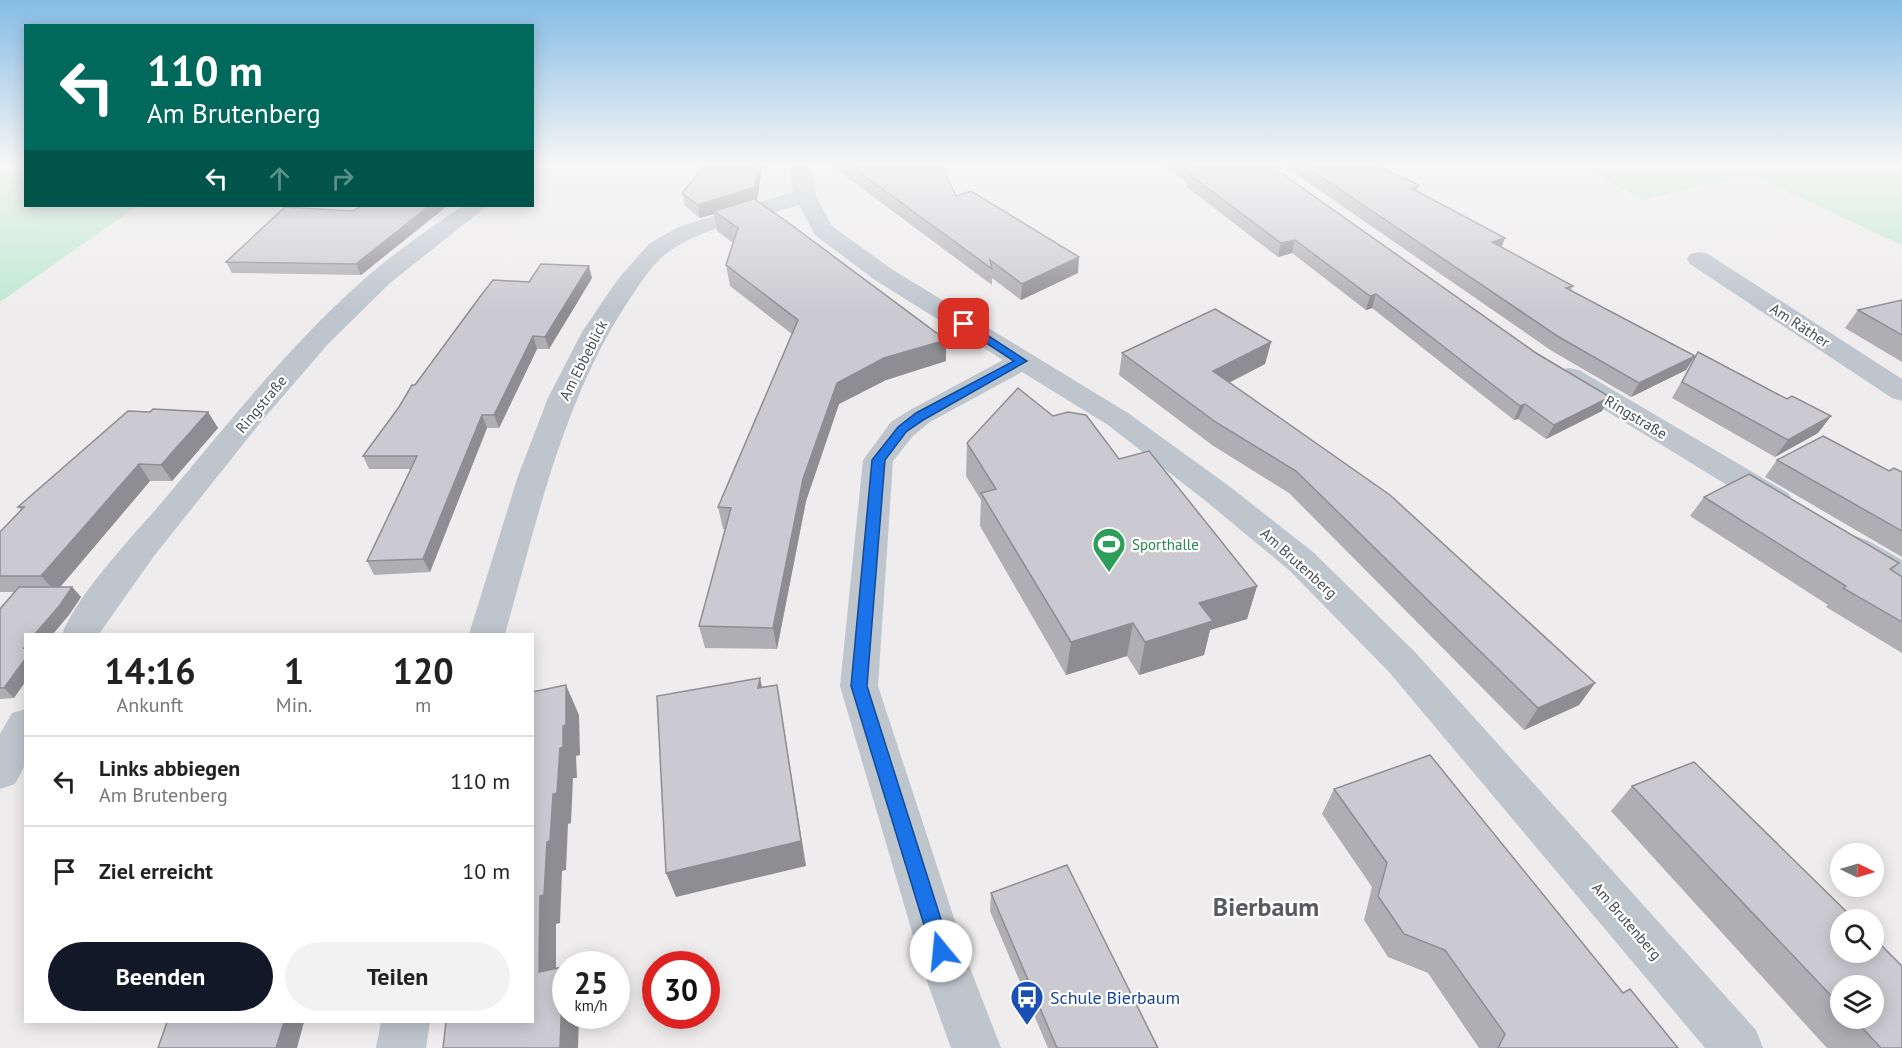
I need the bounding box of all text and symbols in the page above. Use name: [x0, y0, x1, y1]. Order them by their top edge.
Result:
text: 110 m: [147, 43, 263, 98]
icon: left: [48, 48, 126, 126]
text: Am Brutenberg: [147, 96, 321, 130]
icon: left: [200, 162, 233, 195]
icon: ahead: [263, 162, 296, 195]
icon: right: [326, 162, 359, 195]
pin: [938, 298, 989, 349]
street label: Am Räther: [1767, 299, 1833, 351]
icon: arrive: [947, 307, 980, 340]
street label: Am Ebbeblick: [555, 316, 612, 403]
street label: Ringstraße: [231, 371, 291, 437]
street label: Ringstraße: [1601, 391, 1671, 443]
street label: Am Brutenberg: [1257, 524, 1341, 602]
sports icon: Sporthalle: [1091, 526, 1127, 573]
place label: Sporthalle: [1132, 535, 1199, 554]
text: 14:16: [104, 647, 196, 694]
text: 1: [284, 647, 304, 694]
text: 120: [393, 647, 454, 694]
text: Ankunft: [117, 692, 183, 718]
text: Min.: [276, 692, 312, 718]
text: m: [415, 692, 431, 718]
text: Links abbiegen: [99, 754, 240, 782]
icon: left: [48, 765, 81, 798]
text: 110 m: [450, 767, 510, 795]
text: Am Brutenberg: [99, 782, 228, 808]
north arrow: [1830, 843, 1884, 897]
map controls: [1830, 843, 1884, 1029]
icon: arrive: [48, 855, 81, 888]
text: Ziel erreicht: [99, 857, 213, 885]
text: 10 m: [462, 857, 510, 885]
street label: Am Brutenberg: [1588, 878, 1666, 964]
district label: Bierbaum: [1213, 890, 1319, 923]
button: search: [1830, 909, 1884, 963]
position arrow: [909, 919, 973, 983]
button: Beenden: [48, 942, 273, 1011]
button: Teilen: [285, 942, 510, 1011]
speed limit sign: 30: [642, 951, 720, 1029]
text: 25: [574, 963, 608, 1002]
button: layers: [1830, 975, 1884, 1029]
bus stop icon: Schule Bierbaum: [1009, 979, 1045, 1026]
place label: Schule Bierbaum: [1050, 986, 1180, 1009]
text: km/h: [575, 996, 607, 1015]

